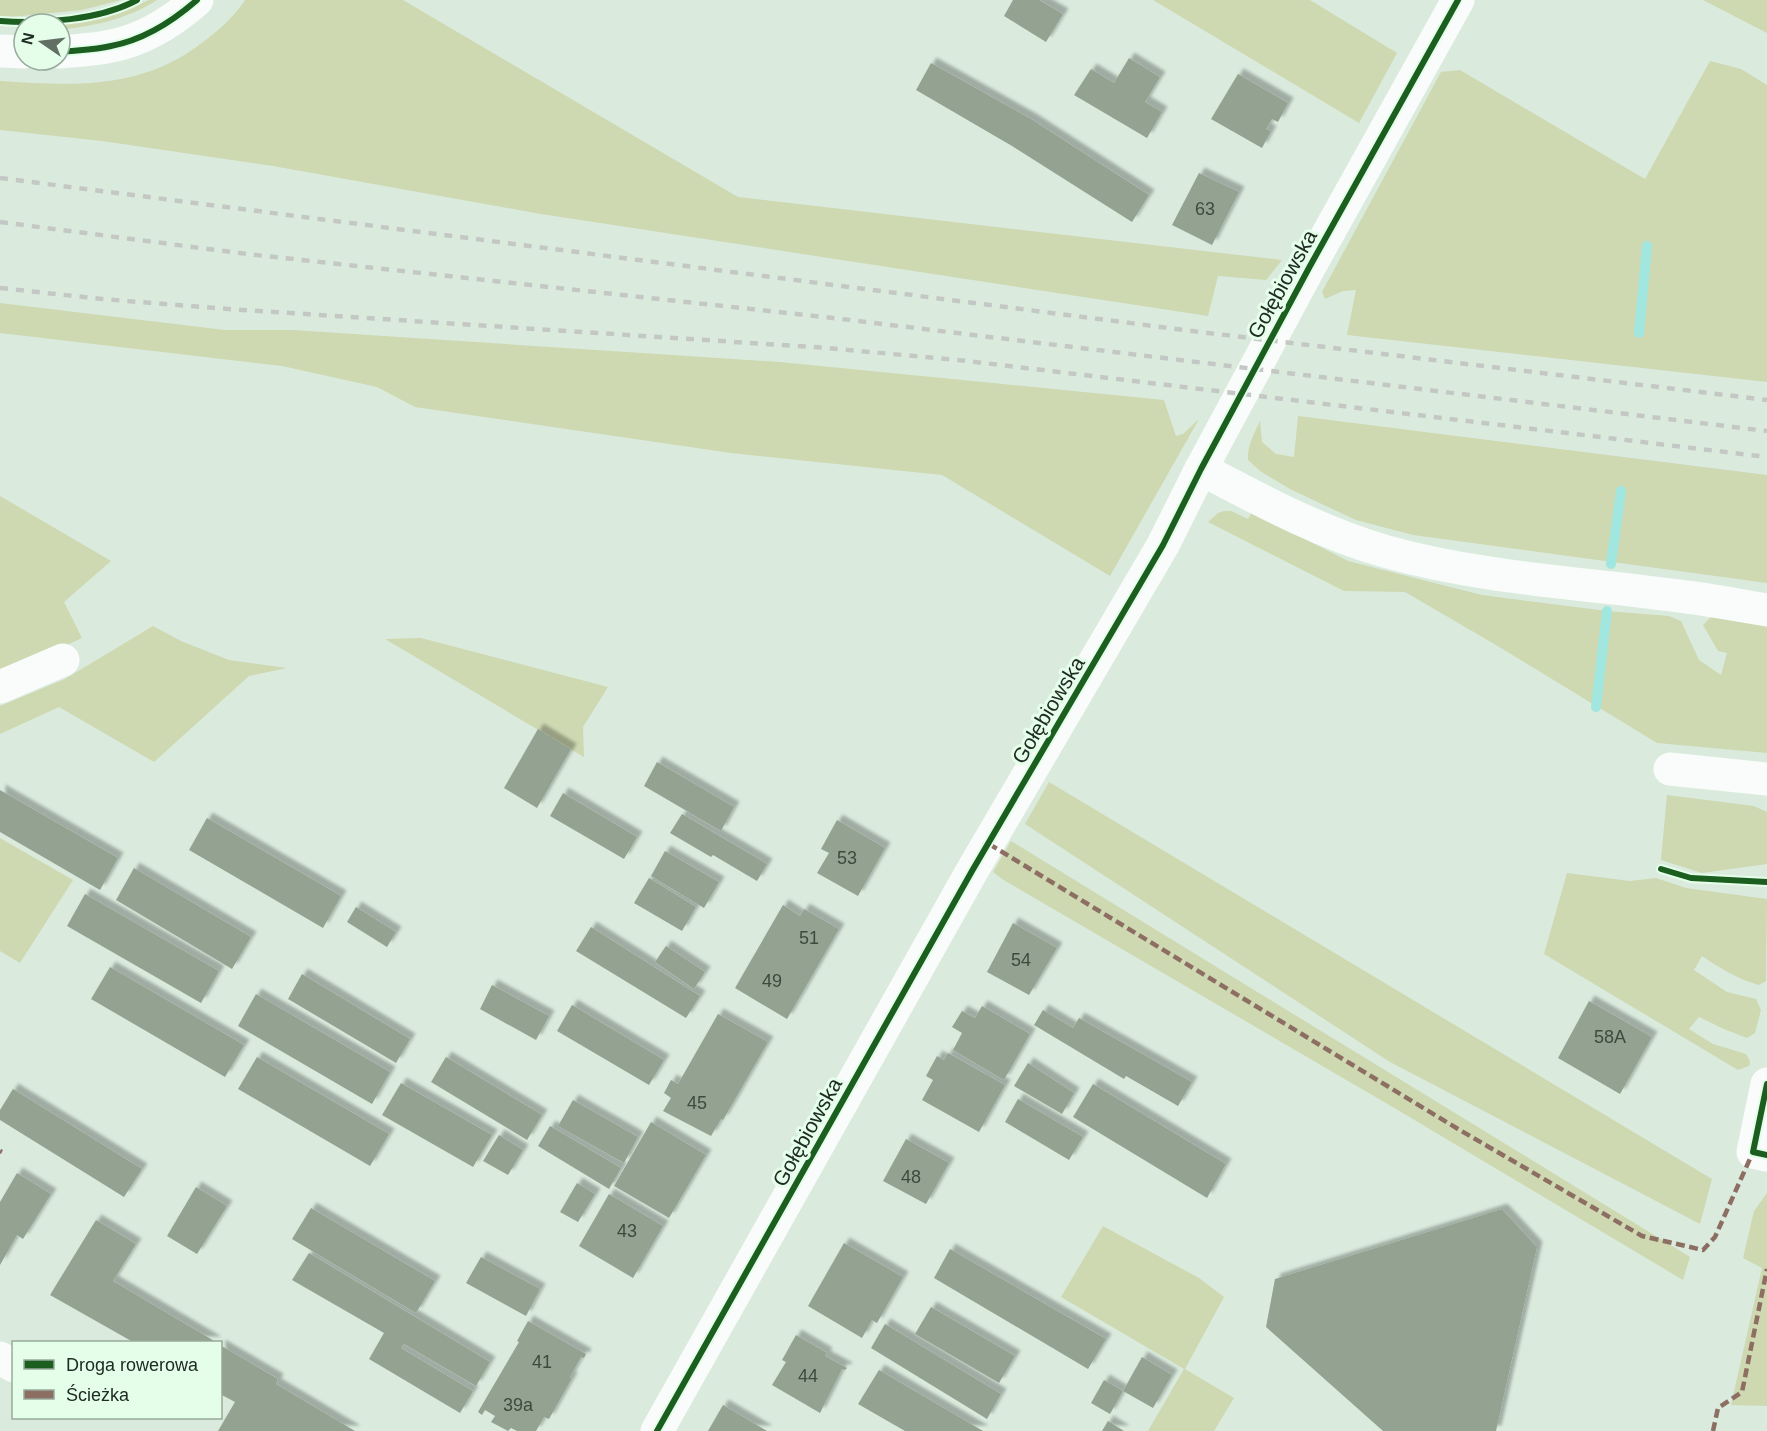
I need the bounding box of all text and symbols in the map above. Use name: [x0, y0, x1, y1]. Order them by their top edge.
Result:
north arrow: [12, 12, 72, 72]
text: N: [18, 31, 38, 46]
house number: 63: [1195, 199, 1215, 219]
street label: Gołębiowska: [1243, 226, 1321, 342]
street label: Gołębiowska: [1007, 652, 1089, 767]
house number: 53: [837, 848, 857, 868]
house number: 51: [799, 928, 819, 948]
house number: 54: [1011, 950, 1031, 970]
house number: 49: [762, 971, 782, 991]
house number: 58A: [1594, 1027, 1626, 1047]
street label: Gołębiowska: [768, 1074, 846, 1190]
house number: 45: [687, 1093, 707, 1113]
house number: 48: [901, 1167, 921, 1187]
house number: 43: [617, 1221, 637, 1241]
legend: [12, 1341, 222, 1419]
house number: 41: [532, 1352, 552, 1372]
text: Droga rowerowa: [66, 1355, 199, 1375]
house number: 44: [798, 1366, 818, 1386]
text: Ścieżka: [66, 1384, 130, 1405]
house number: 39a: [503, 1395, 534, 1415]

